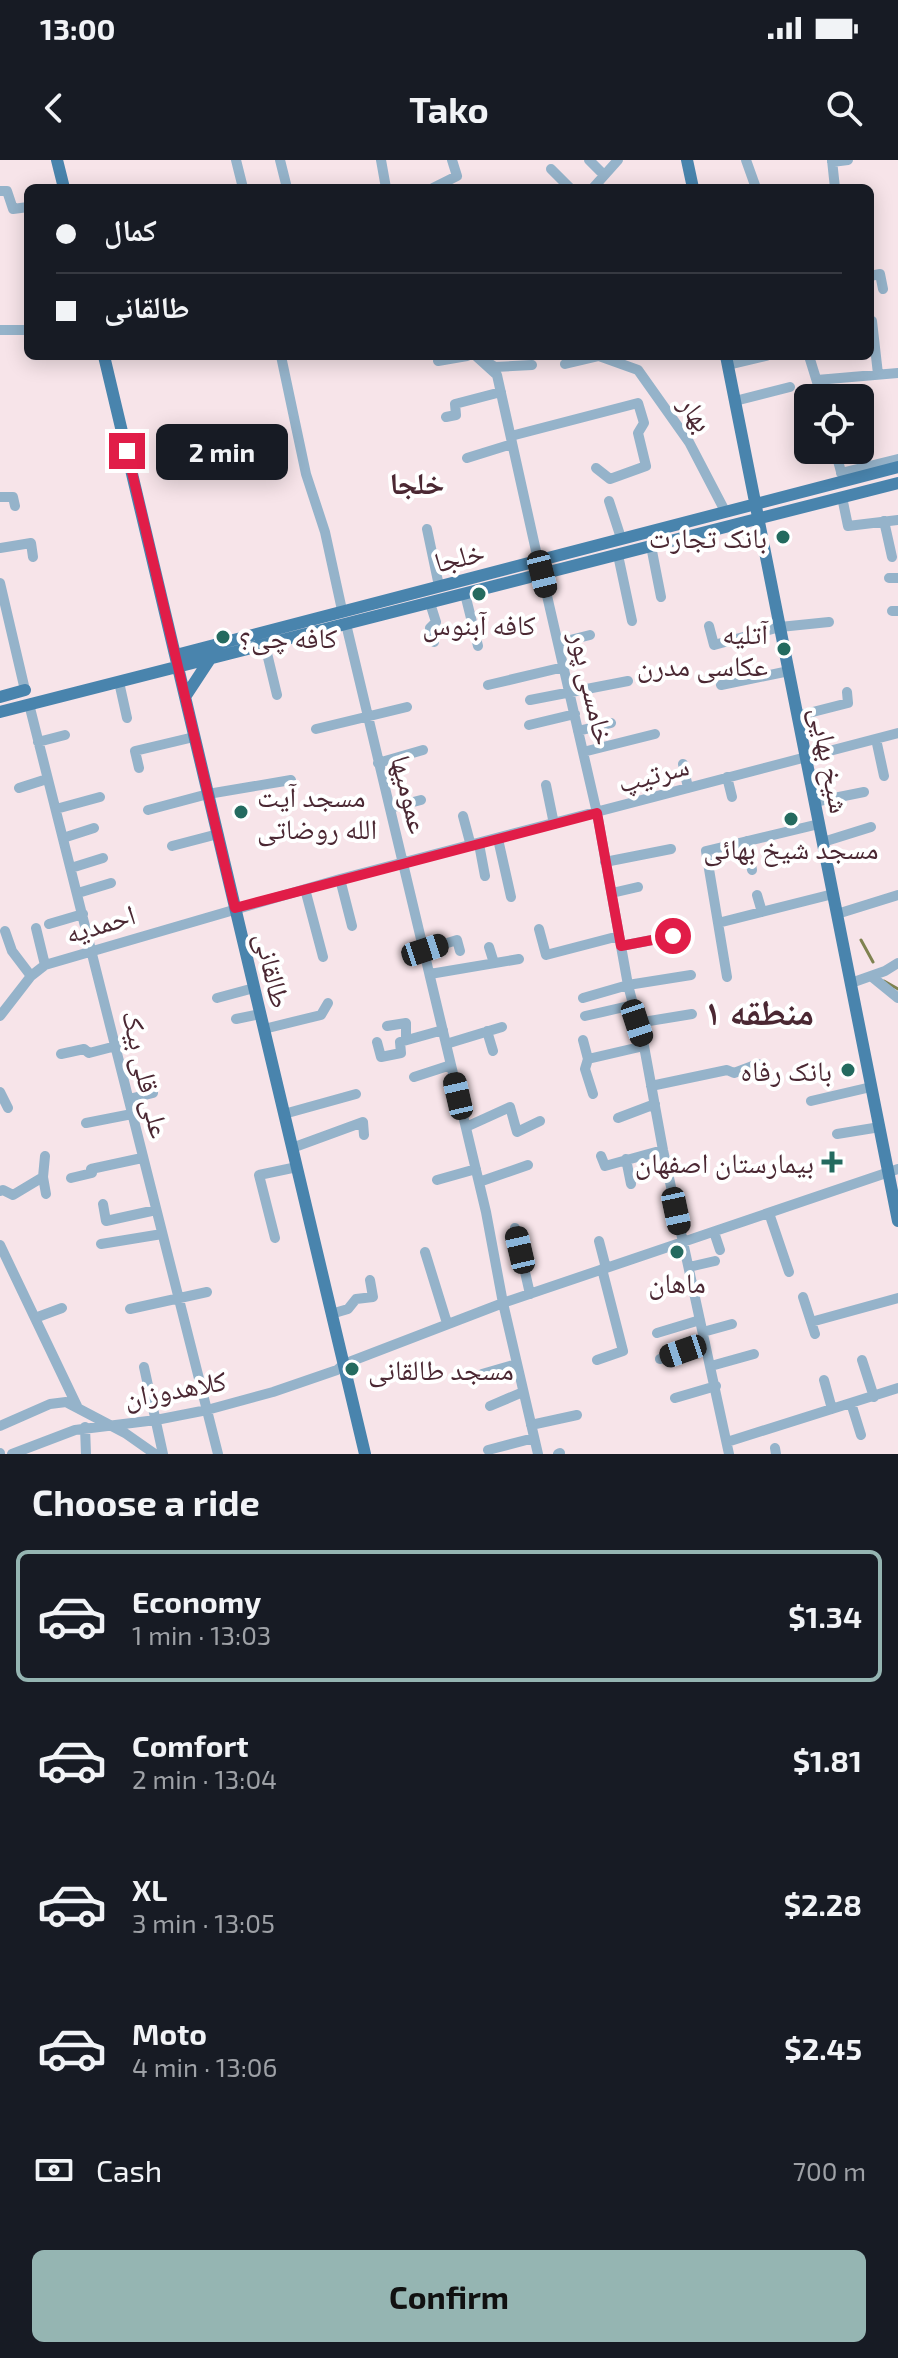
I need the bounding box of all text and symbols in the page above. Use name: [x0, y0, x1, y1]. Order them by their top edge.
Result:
text: 13:00: [40, 10, 116, 46]
icon: back: [32, 86, 76, 130]
icon: search: [822, 86, 866, 130]
text: Tako: [409, 87, 489, 130]
text: کمال: [104, 211, 157, 247]
text: طالقانی: [104, 288, 190, 324]
map controls: [794, 384, 874, 464]
button: locate: [794, 384, 874, 464]
street label: بهار: [672, 388, 721, 438]
callout: 2 min: [155, 423, 287, 479]
route end: [109, 433, 145, 469]
text: 2 min: [189, 436, 255, 467]
district label: خلجا: [389, 464, 445, 500]
place label: بانک تجارت: [649, 520, 767, 554]
marker: بانک تجارت: [774, 528, 792, 546]
street label: خلجا: [430, 533, 488, 579]
car: [525, 548, 559, 600]
marker: کافه آبنوس: [470, 585, 488, 603]
place label: کافه آبنوس: [422, 607, 536, 643]
place label: آتلیه عکاسی مدرن: [637, 616, 769, 684]
place label: کافه چی؟: [239, 620, 338, 656]
street label: خامسی پور: [561, 627, 623, 748]
marker: کافه چی؟: [214, 628, 232, 646]
marker: آتلیه عکاسی مدرن: [775, 640, 793, 658]
street label: شیخ بهایی: [802, 704, 858, 816]
street label: سرتیپ: [614, 747, 693, 800]
street label: عمومیها: [384, 751, 437, 837]
place label: مسجد آیت الله روضاتی: [257, 779, 377, 847]
marker: مسجد آیت الله روضاتی: [232, 803, 250, 821]
marker: مسجد شیخ بهائی: [782, 810, 800, 828]
place label: مسجد شیخ بهائی: [703, 831, 879, 867]
street label: احمدیه: [61, 896, 139, 950]
route start: [655, 918, 691, 954]
street label: طالقانی: [247, 929, 299, 1011]
car: [398, 931, 452, 969]
district label: منطقه ۱: [704, 989, 814, 1032]
car: [618, 996, 656, 1050]
street label: علی قلی بیک: [114, 1007, 178, 1142]
place label: بانک رفاه: [740, 1053, 832, 1087]
marker: بانک رفاه: [839, 1061, 857, 1079]
car: [441, 1070, 475, 1122]
place label: بیمارستان اصفهان: [635, 1145, 814, 1180]
marker: بیمارستان اصفهان: [821, 1151, 843, 1173]
car: [659, 1185, 693, 1237]
car: [503, 1224, 537, 1276]
marker: ماهان: [668, 1243, 686, 1261]
place label: ماهان: [648, 1265, 706, 1300]
car: [656, 1332, 710, 1370]
place label: مسجد طالقانی: [368, 1352, 514, 1388]
marker: مسجد طالقانی: [343, 1360, 361, 1378]
street label: کلاهدوزان: [121, 1362, 229, 1415]
text: Choose a ride: [32, 1480, 260, 1523]
icon: car: [36, 1580, 108, 1652]
text: Economy: [132, 1583, 261, 1619]
text: $1.34: [788, 1598, 862, 1634]
text: 1 min · 13:03: [132, 1619, 271, 1650]
icon: car: [36, 1724, 108, 1796]
text: Comfort: [132, 1727, 249, 1763]
text: $1.81: [793, 1742, 862, 1778]
text: 2 min · 13:04: [132, 1763, 277, 1794]
icon: car: [36, 1868, 108, 1940]
text: XL: [132, 1871, 167, 1907]
text: $2.28: [784, 1886, 862, 1922]
text: 3 min · 13:05: [132, 1907, 275, 1938]
icon: car: [36, 2012, 108, 2084]
text: Moto: [132, 2015, 207, 2051]
text: $2.45: [784, 2030, 862, 2066]
text: 4 min · 13:06: [132, 2051, 277, 2082]
icon: cash: [32, 2148, 76, 2192]
text: Cash: [96, 2152, 162, 2188]
text: 700 m: [793, 2155, 866, 2186]
button: Confirm: [32, 2250, 866, 2342]

